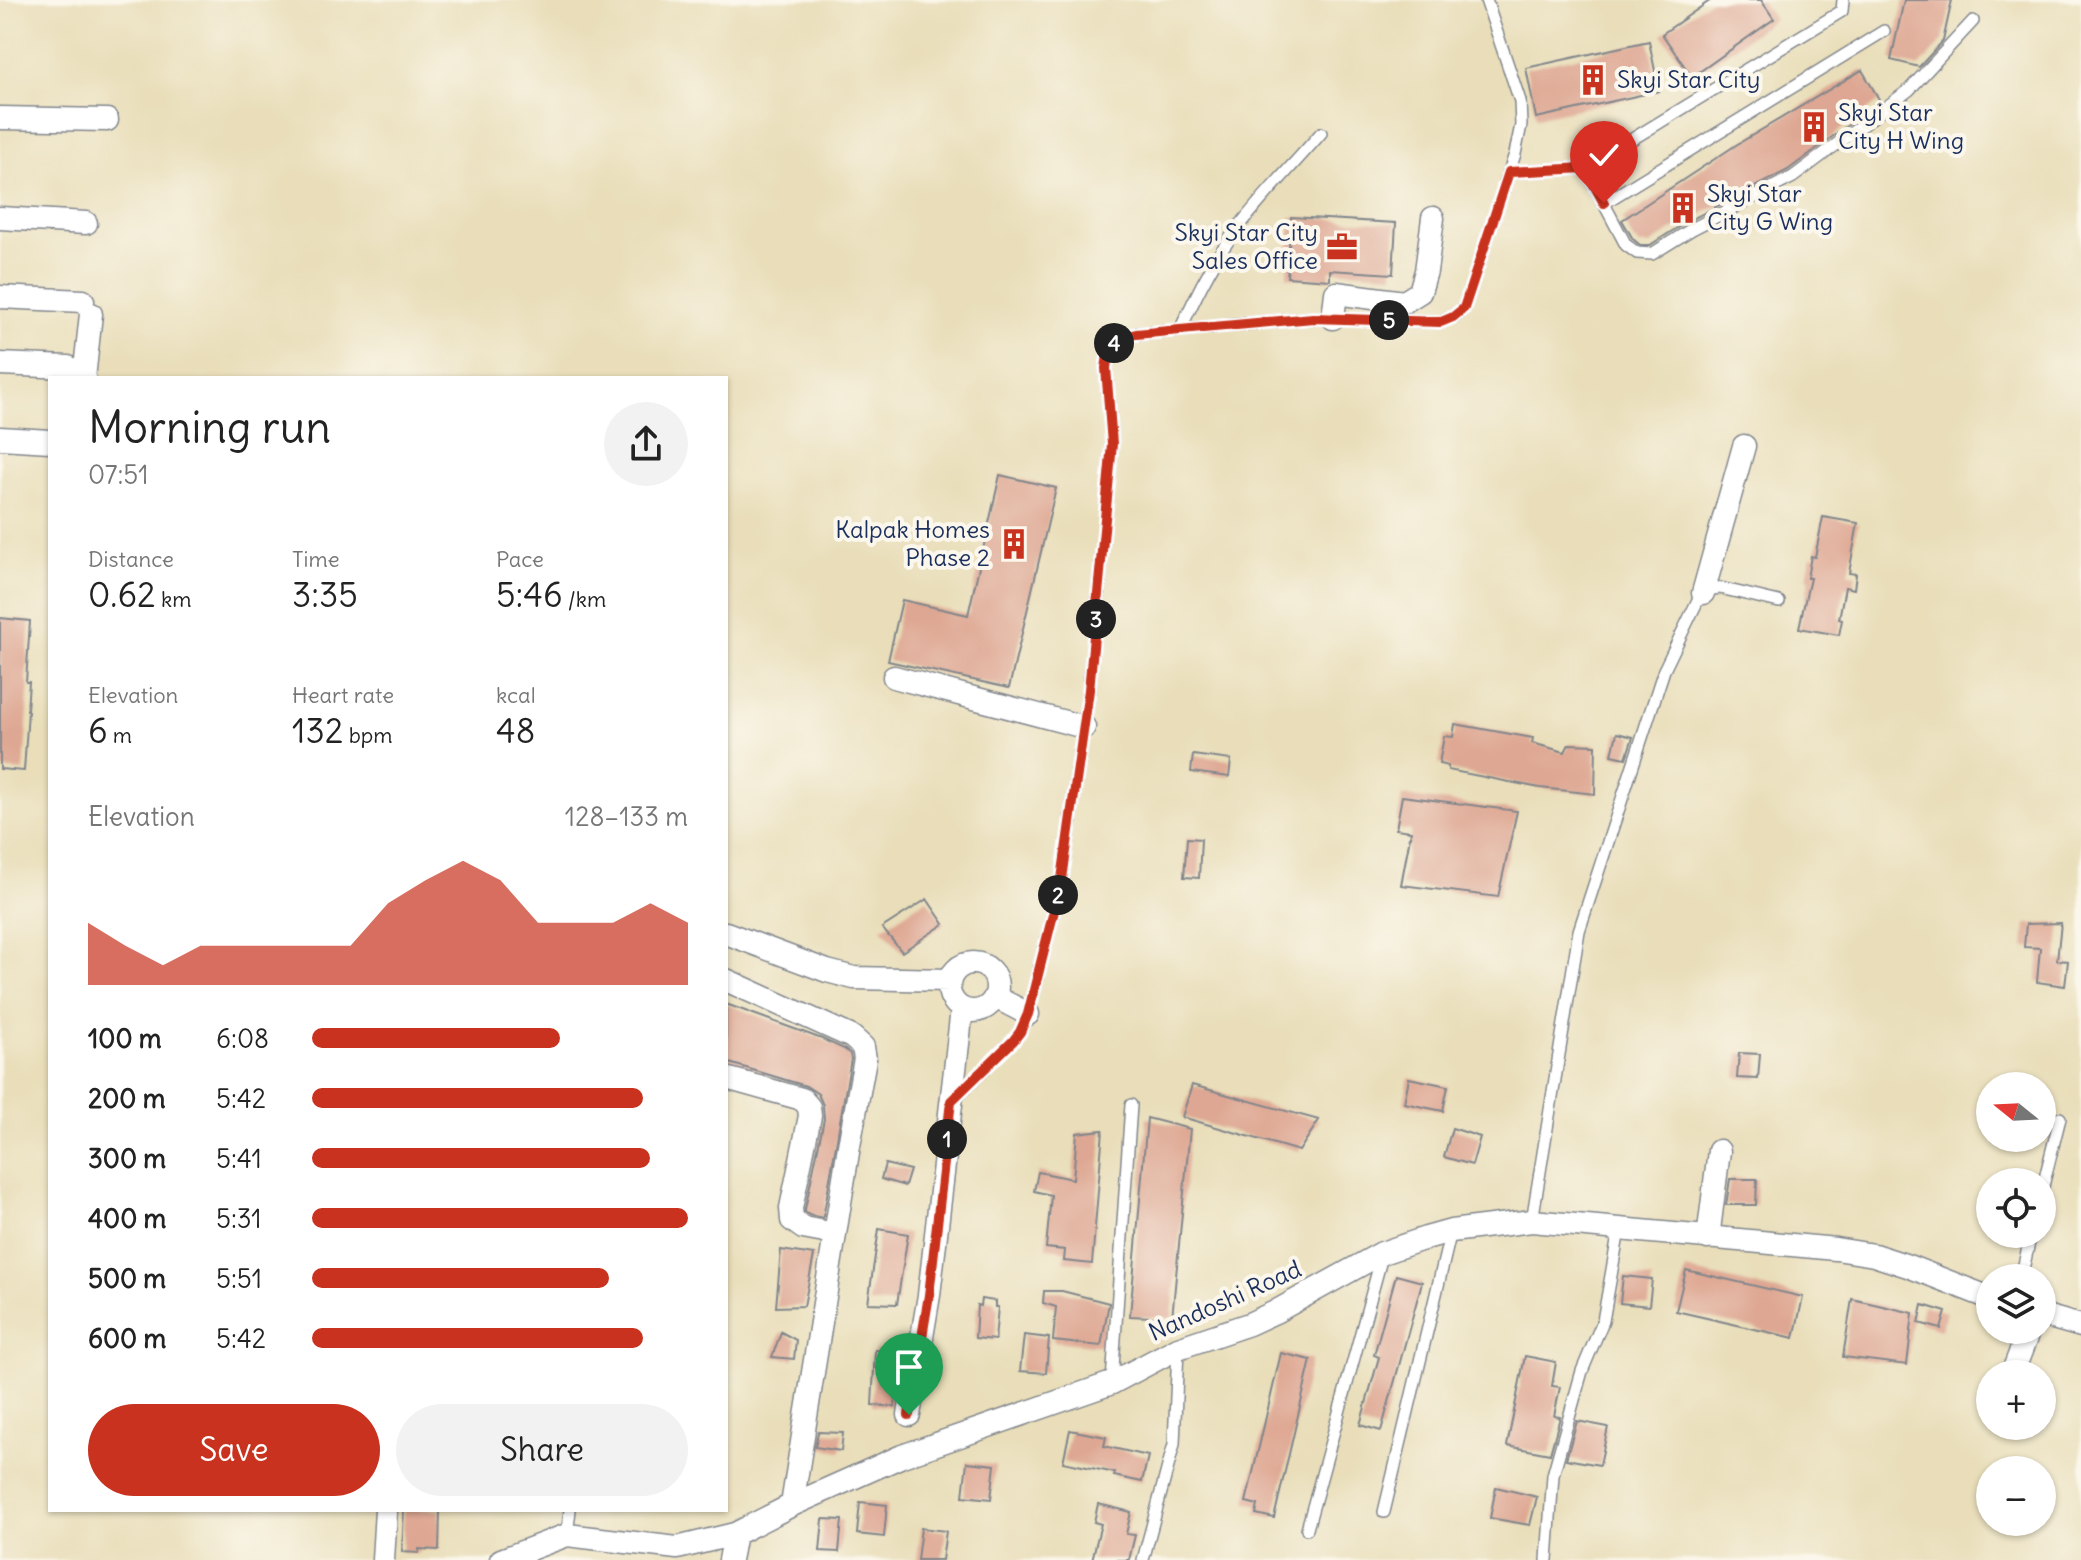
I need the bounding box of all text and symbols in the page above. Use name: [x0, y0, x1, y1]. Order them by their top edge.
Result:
building icon: Skyi Star City: [1576, 63, 1610, 97]
place label: Skyi Star City: [1617, 64, 1760, 94]
place label: Skyi Star City H Wing: [1838, 97, 1964, 155]
building icon: Skyi Star City H Wing: [1797, 110, 1831, 144]
pin: [1570, 121, 1638, 203]
icon: check: [1582, 133, 1626, 177]
place label: Skyi Star City G Wing: [1707, 178, 1833, 236]
building icon: Skyi Star City G Wing: [1666, 191, 1700, 225]
place label: Skyi Star City Sales Office: [1175, 217, 1318, 275]
office icon: Skyi Star City Sales Office: [1325, 230, 1359, 264]
pin: 5: [1369, 300, 1409, 340]
text: 5: [1383, 306, 1395, 334]
pin: 4: [1094, 323, 1134, 363]
text: 4: [1108, 329, 1120, 357]
text: Morning run: [88, 400, 331, 455]
button: share: [604, 402, 688, 486]
text: 07:51: [88, 458, 149, 491]
place label: Kalpak Homes Phase 2: [835, 514, 990, 572]
building icon: Kalpak Homes Phase 2: [997, 527, 1031, 561]
text: Distance: [88, 545, 174, 573]
text: Time: [292, 545, 340, 573]
text: Pace: [496, 545, 544, 573]
text: 0.62: [88, 573, 156, 616]
text: 3:35: [292, 573, 358, 616]
text: 5:46: [496, 573, 563, 616]
text: km: [156, 585, 191, 613]
text: /km: [563, 585, 606, 613]
pin: 3: [1076, 599, 1116, 639]
text: 3: [1090, 605, 1102, 633]
text: Elevation: [88, 681, 178, 709]
text: Heart rate: [292, 681, 394, 709]
text: kcal: [496, 681, 536, 709]
text: 6: [88, 709, 108, 752]
text: 132: [292, 709, 343, 752]
text: 48: [496, 709, 535, 752]
text: m: [108, 721, 132, 749]
text: bpm: [343, 721, 393, 749]
text: Elevation: [88, 800, 195, 833]
text: 128–133 m: [565, 800, 688, 833]
pin: 2: [1038, 875, 1078, 915]
text: 2: [1052, 881, 1064, 909]
text: 100 m: [88, 1022, 162, 1055]
text: 6:08: [216, 1022, 269, 1055]
north arrow: [1976, 1072, 2056, 1152]
map controls: [1976, 1072, 2056, 1536]
text: 200 m: [88, 1082, 165, 1115]
text: 5:42: [216, 1082, 266, 1115]
pin: 1: [927, 1119, 967, 1159]
text: 1: [943, 1125, 951, 1153]
text: 300 m: [88, 1142, 166, 1175]
text: 5:41: [216, 1142, 262, 1175]
button: locate: [1976, 1168, 2056, 1248]
text: 400 m: [88, 1202, 166, 1235]
text: 5:31: [216, 1202, 262, 1235]
street label: Nandoshi Road: [1144, 1253, 1305, 1347]
text: 500 m: [88, 1262, 166, 1295]
text: 5:51: [216, 1262, 262, 1295]
button: layers: [1976, 1264, 2056, 1344]
text: 600 m: [88, 1322, 166, 1355]
text: 5:42: [216, 1322, 266, 1355]
pin: [875, 1333, 943, 1415]
icon: arrive: [887, 1345, 931, 1389]
button: +: [1976, 1360, 2056, 1440]
button: Save: [88, 1404, 380, 1496]
button: Share: [396, 1404, 688, 1496]
button: −: [1976, 1456, 2056, 1536]

